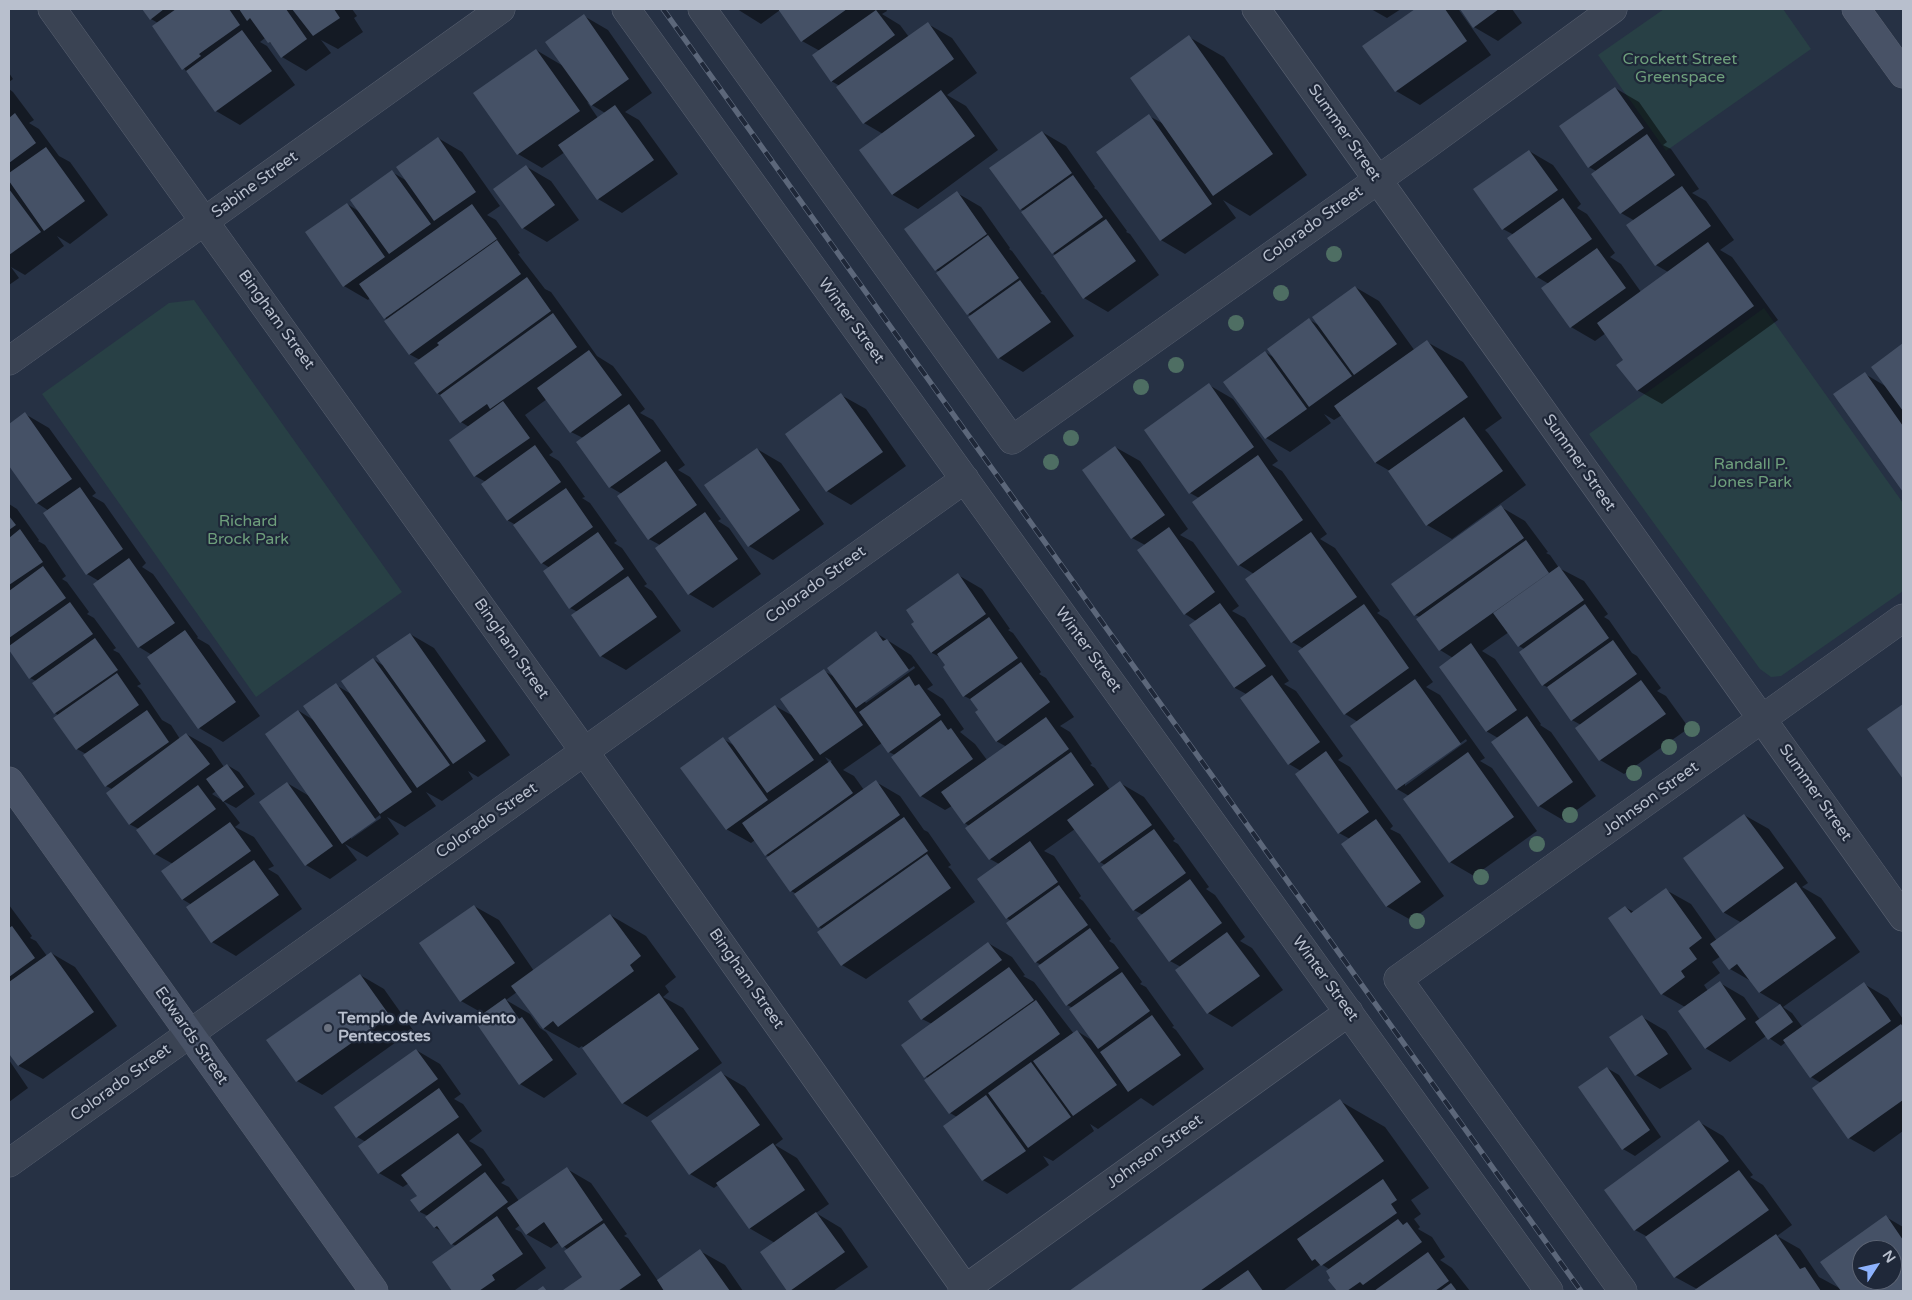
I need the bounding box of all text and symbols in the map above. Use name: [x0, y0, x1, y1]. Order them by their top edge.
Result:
park label: Crockett Street Greenspace: [1623, 50, 1737, 88]
street label: Summer Street: [1303, 81, 1385, 185]
street label: Sabine Street: [208, 147, 302, 223]
street label: Colorado Street: [1259, 182, 1367, 268]
street label: Bingham Street: [234, 267, 318, 373]
street label: Winter Street: [814, 275, 888, 367]
street label: Summer Street: [1538, 411, 1620, 515]
park label: Randall P. Jones Park: [1710, 455, 1792, 493]
park label: Richard Brock Park: [207, 512, 289, 550]
street label: Colorado Street: [762, 542, 870, 628]
street label: Bingham Street: [469, 595, 553, 703]
street label: Winter Street: [1051, 604, 1125, 696]
street label: Summer Street: [1774, 741, 1856, 845]
street label: Johnson Street: [1599, 758, 1703, 840]
street label: Colorado Street: [433, 779, 541, 863]
street label: Bingham Street: [704, 925, 788, 1033]
street label: Winter Street: [1288, 933, 1362, 1025]
street label: Edwards Street: [150, 983, 232, 1089]
place label: Templo de Avivamiento Pentecostes: [338, 1009, 516, 1047]
marker: Templo de Avivamiento Pentecostes: [322, 1022, 334, 1034]
street label: Colorado Street: [67, 1040, 175, 1126]
street label: Johnson Street: [1103, 1111, 1207, 1193]
north arrow: [1852, 1240, 1902, 1290]
text: N: [1879, 1247, 1899, 1266]

